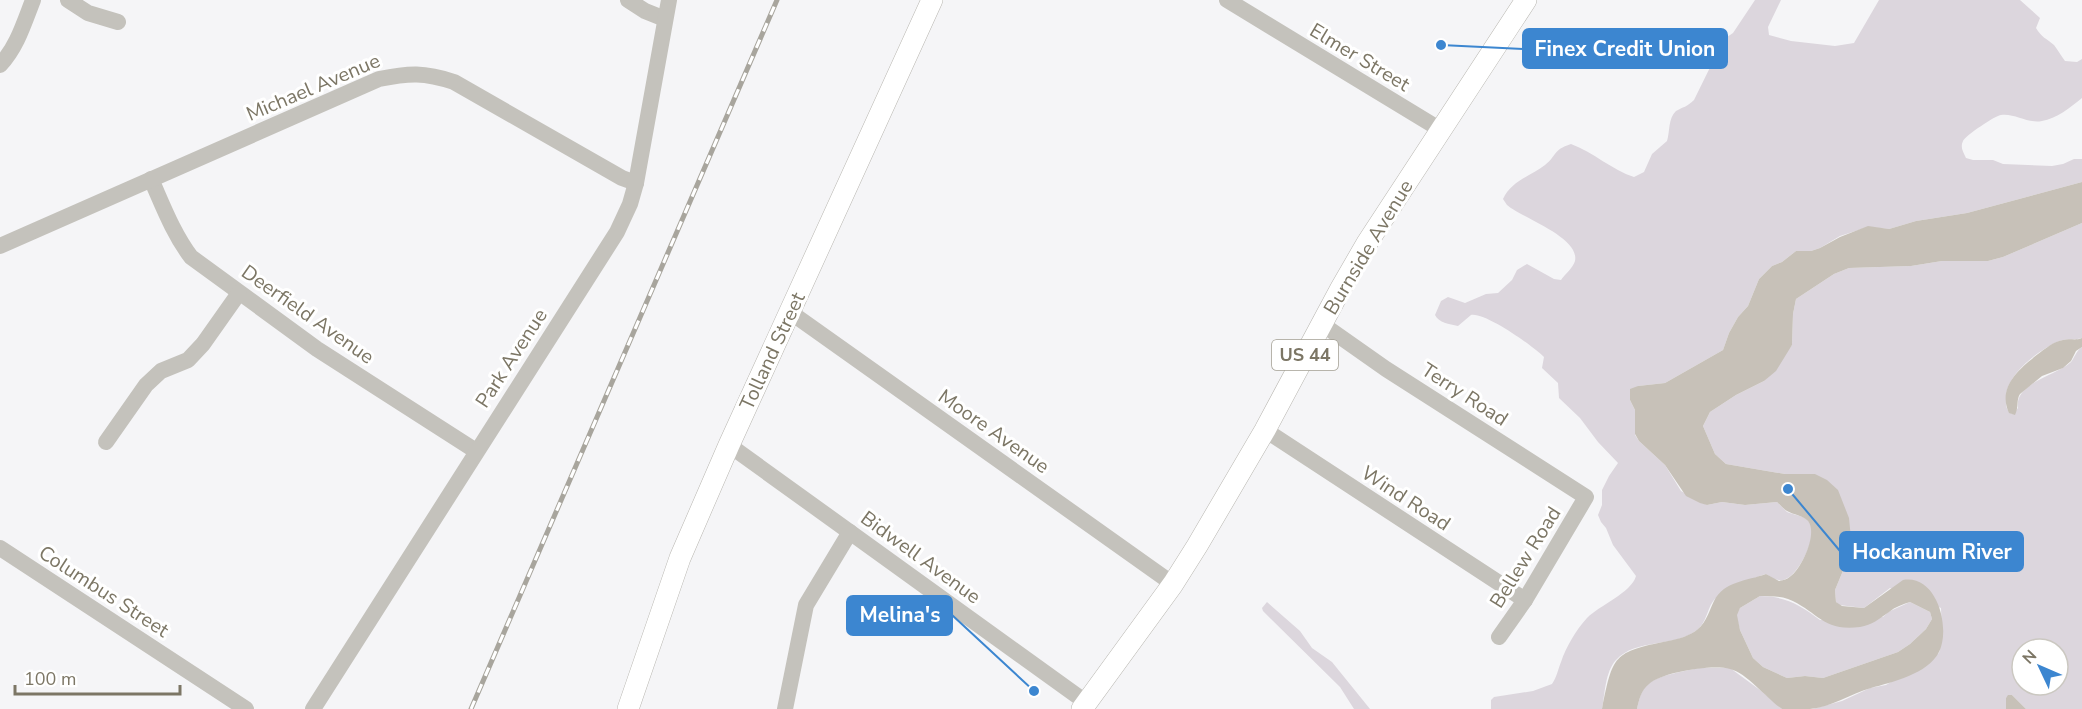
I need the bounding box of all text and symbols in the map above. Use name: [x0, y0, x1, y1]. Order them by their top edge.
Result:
street label: Elmer Street: [1305, 17, 1416, 98]
callout: Finex Credit Union: [1523, 29, 1727, 68]
text: Finex Credit Union: [1535, 35, 1715, 63]
street label: Michael Avenue: [242, 47, 384, 128]
street label: Burnside Avenue: [1317, 175, 1419, 320]
street label: Deerfield Avenue: [236, 259, 379, 370]
street label: Tolland Street: [733, 287, 812, 414]
street label: Park Avenue: [469, 303, 554, 413]
road number: US 44: [1272, 340, 1338, 370]
street label: Terry Road: [1416, 356, 1513, 432]
street label: Moore Avenue: [933, 383, 1055, 480]
street label: Wind Road: [1356, 459, 1456, 537]
street label: Bellew Road: [1484, 501, 1567, 613]
street label: Bidwell Avenue: [855, 505, 986, 610]
callout: Hockanum River: [1840, 532, 2023, 571]
text: Hockanum River: [1852, 538, 2013, 566]
street label: Columbus Street: [33, 539, 175, 644]
callout: Melina's: [847, 596, 952, 635]
text: Melina's: [860, 601, 940, 629]
north arrow: [2010, 637, 2070, 697]
text: N: [2018, 645, 2042, 669]
scale bar: [15, 658, 180, 696]
text: 100 m: [24, 667, 76, 691]

